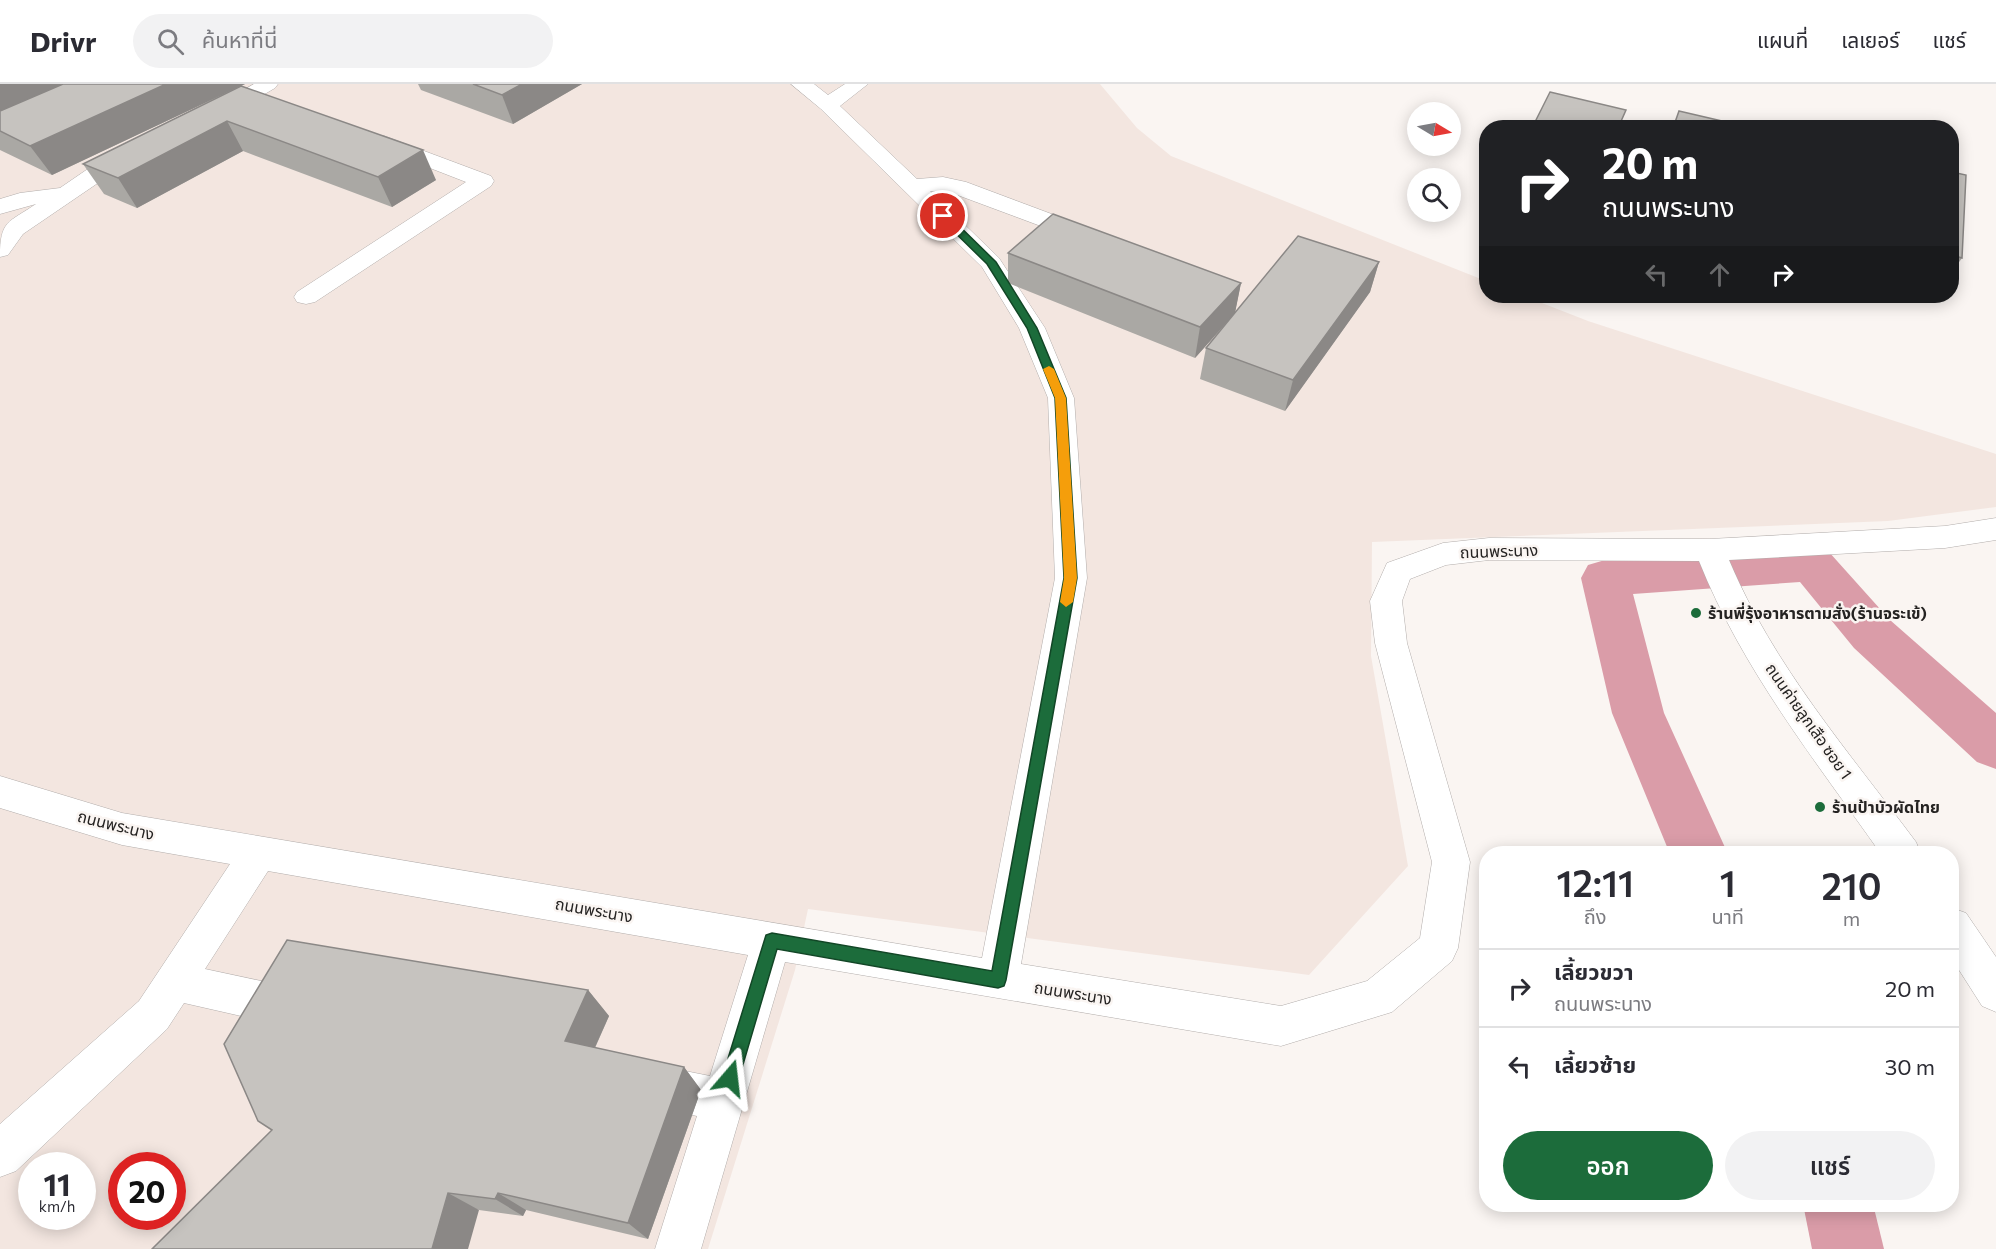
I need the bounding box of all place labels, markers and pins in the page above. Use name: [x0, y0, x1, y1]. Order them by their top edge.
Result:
pin: [917, 190, 968, 241]
place label: ร้านพี่รุ้งอาหารตามสั่ง(ร้านจระเข้): [1708, 602, 1927, 623]
marker: ร้านพี่รุ้งอาหารตามสั่ง(ร้านจระเข้): [1689, 606, 1703, 620]
place label: ร้านป้าบัวผัดไทย: [1832, 797, 1940, 816]
marker: ร้านป้าบัวผัดไทย: [1813, 800, 1827, 814]

